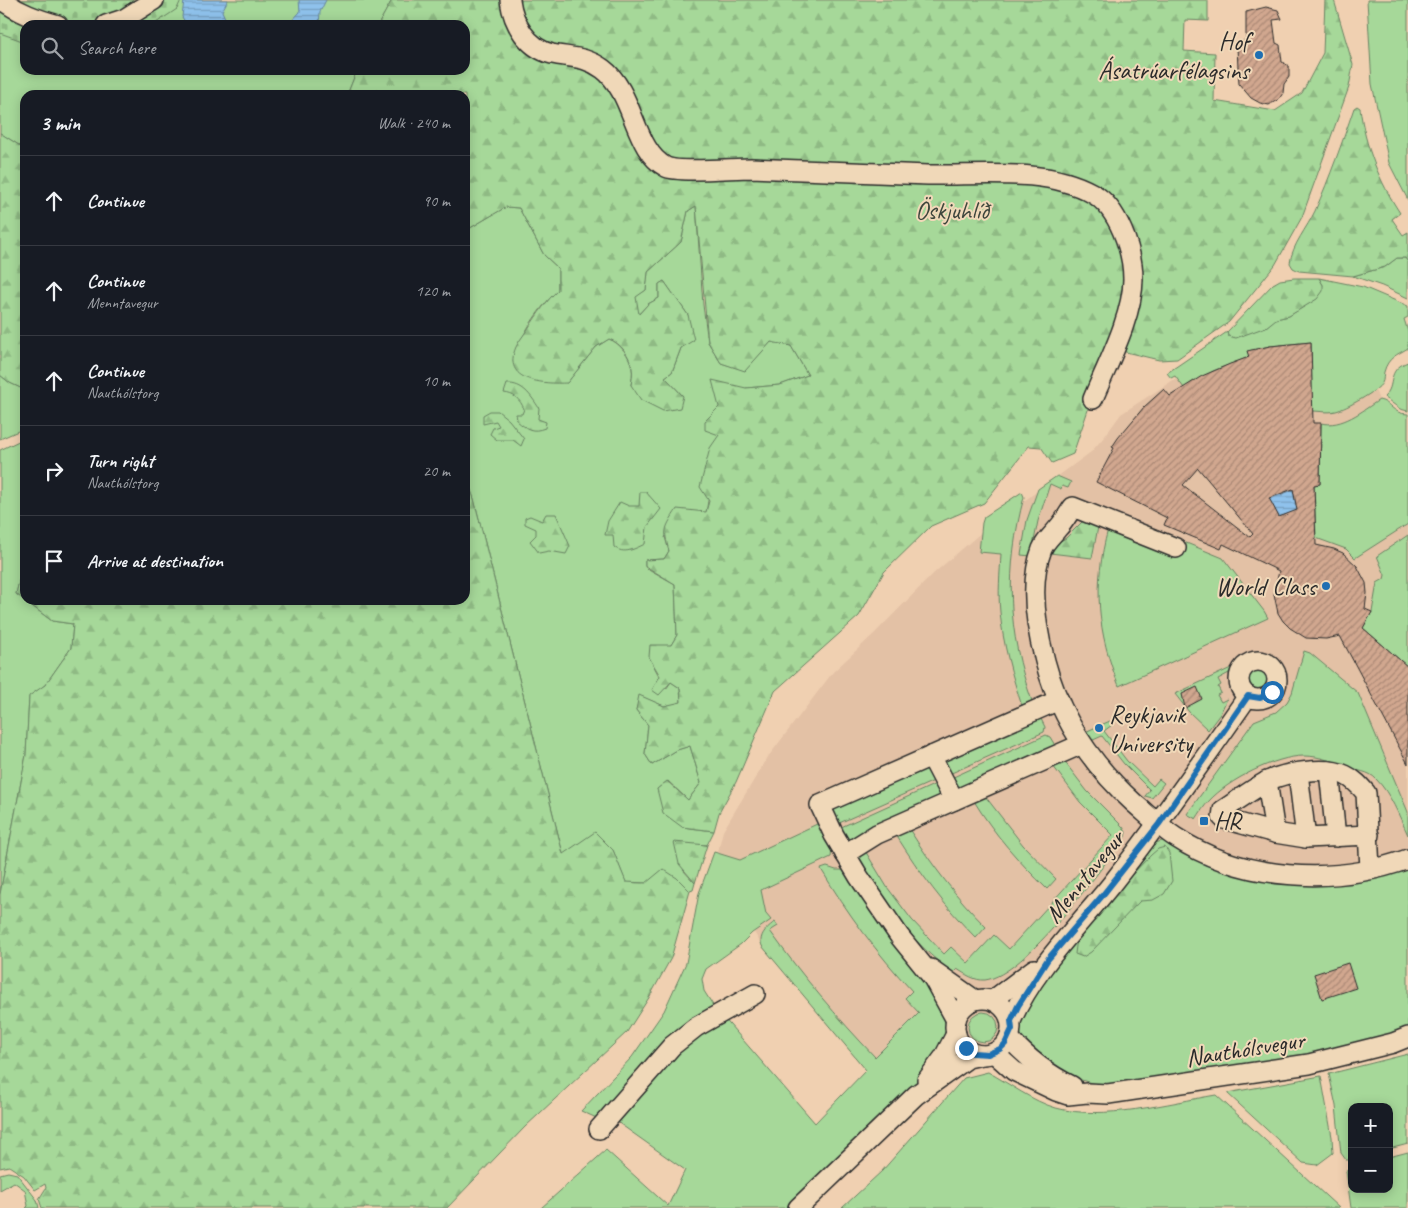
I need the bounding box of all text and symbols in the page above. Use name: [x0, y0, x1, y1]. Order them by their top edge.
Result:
search box: [20, 20, 470, 75]
place label: Hof Ásatrúarfélagsins: [1098, 26, 1254, 87]
icon: search: [38, 34, 66, 62]
text: Search here: [78, 36, 155, 60]
marker: Hof Ásatrúarfélagsins: [1253, 49, 1265, 61]
text: 3 min: [40, 110, 80, 136]
text: Walk · 240 m: [378, 113, 450, 133]
icon: ahead: [40, 187, 68, 215]
text: Continue: [87, 189, 144, 213]
text: 90 m: [423, 191, 450, 211]
park label: Öskjuhlíð: [915, 195, 992, 227]
text: Continue: [87, 269, 144, 293]
icon: ahead: [40, 277, 68, 305]
text: 120 m: [416, 281, 450, 301]
text: Menntavegur: [87, 293, 158, 313]
text: Continue: [87, 359, 144, 383]
icon: ahead: [40, 367, 68, 395]
text: 10 m: [423, 371, 450, 391]
text: Nauthólstorg: [87, 383, 158, 403]
text: Turn right: [87, 449, 154, 473]
icon: right: [40, 457, 68, 485]
text: 20 m: [423, 461, 450, 481]
text: Nauthólstorg: [87, 473, 158, 493]
icon: arrive: [40, 547, 68, 575]
text: Arrive at destination: [87, 549, 223, 573]
place label: World Class: [1216, 571, 1318, 603]
marker: World Class: [1320, 580, 1332, 592]
route start: [1261, 681, 1284, 704]
place label: Reykjavik University: [1109, 699, 1195, 760]
marker: Reykjavik University: [1093, 722, 1105, 734]
place label: HR: [1214, 806, 1243, 838]
marker: HR: [1198, 815, 1210, 827]
street label: Menntavegur: [1038, 822, 1133, 930]
street label: Nauthólsvegur: [1183, 1023, 1309, 1074]
route end: [955, 1037, 978, 1060]
map controls: [1348, 1103, 1393, 1193]
button: +: [1348, 1103, 1393, 1148]
button: −: [1348, 1148, 1393, 1193]

